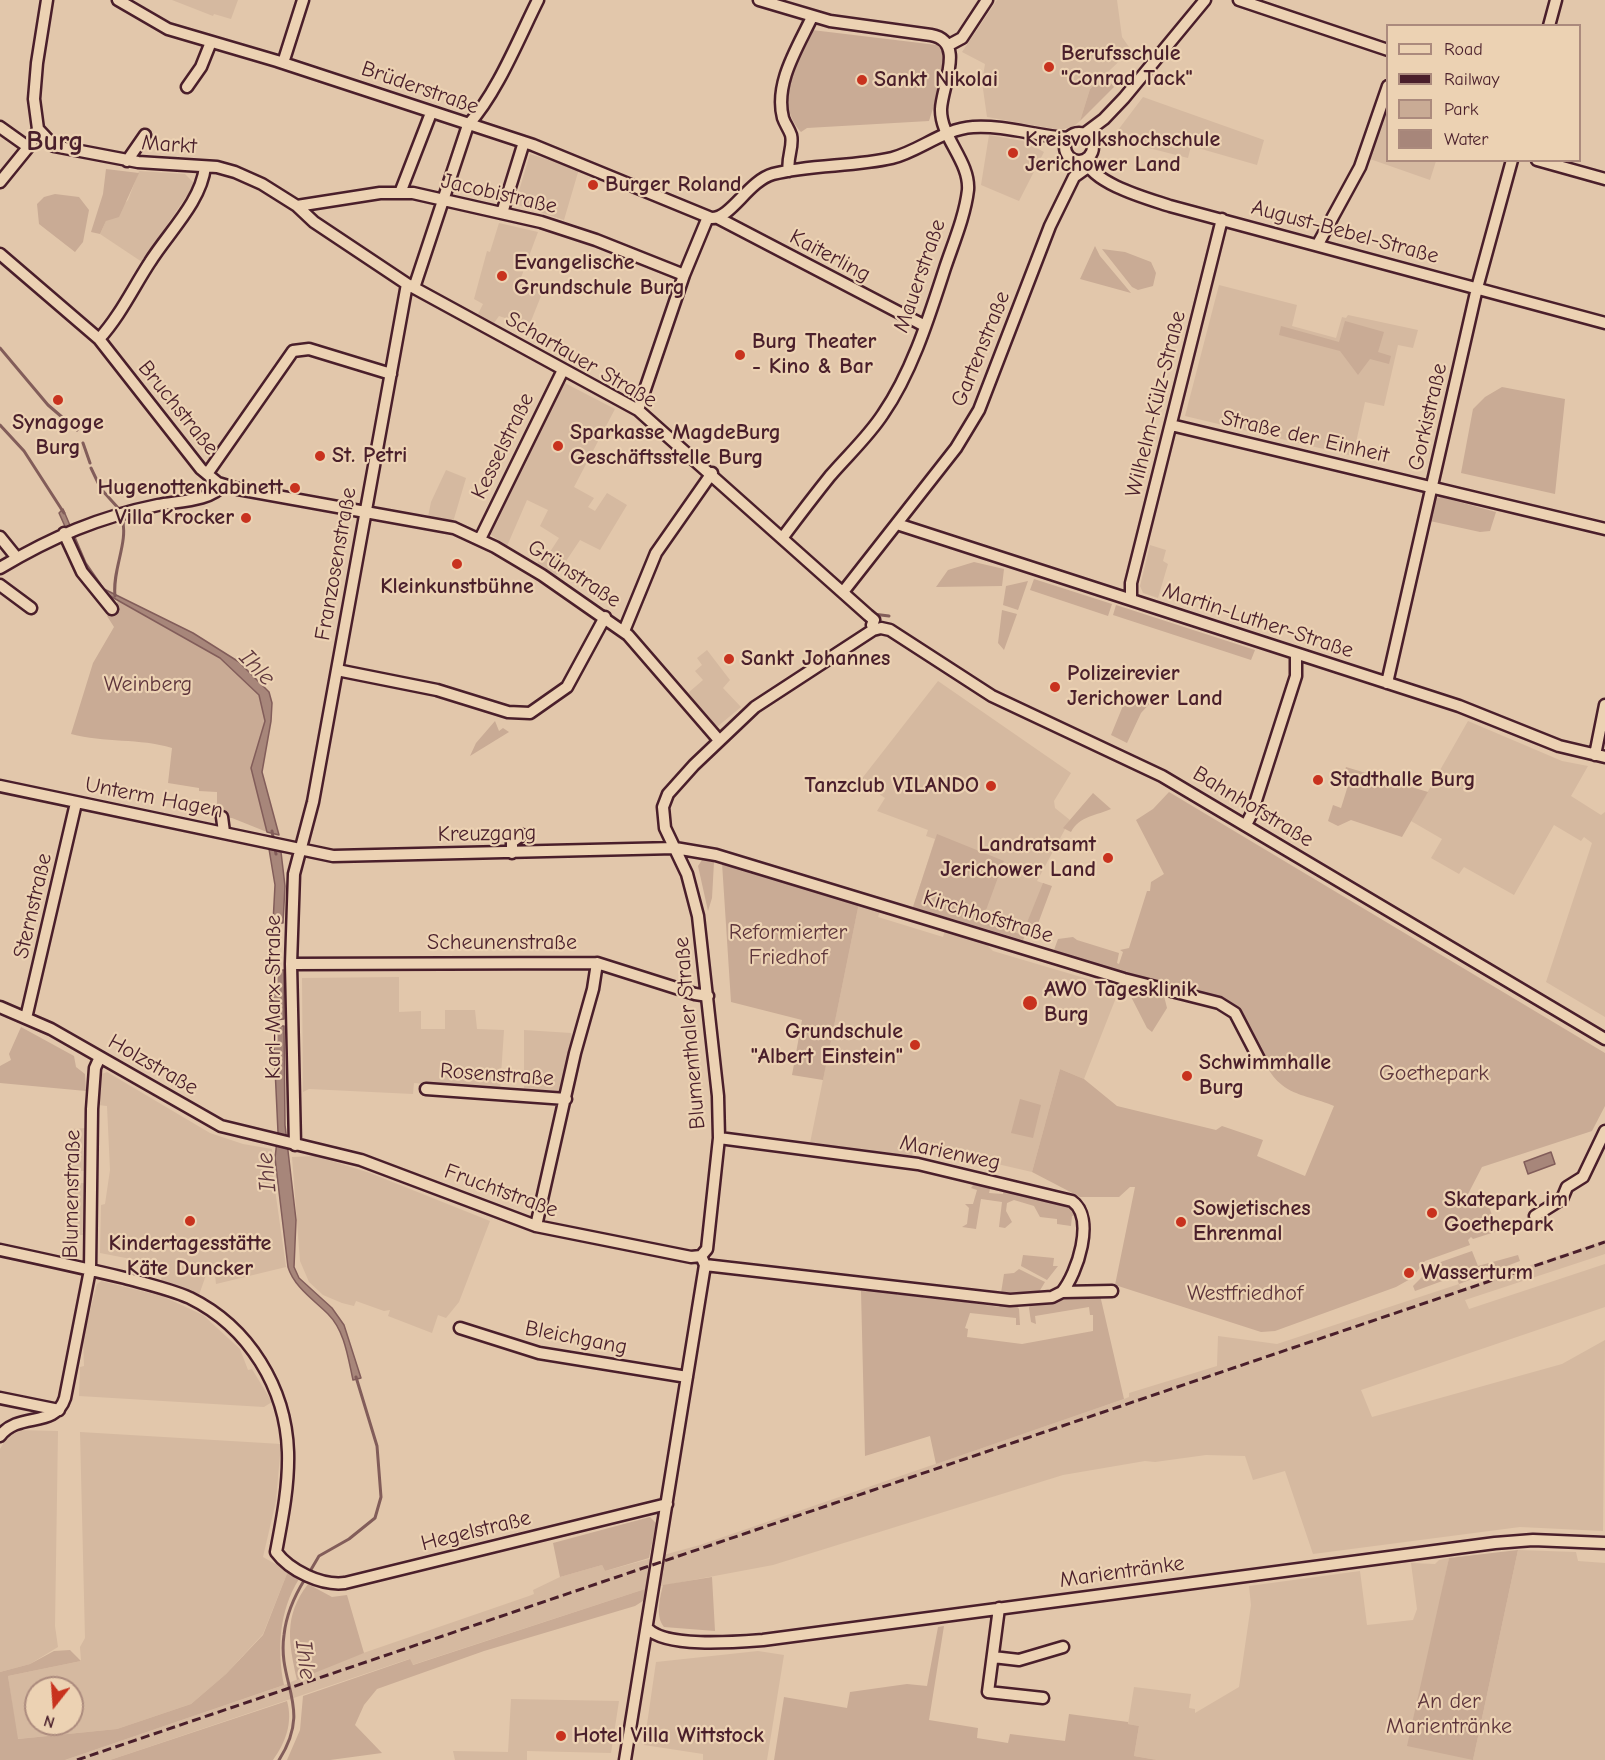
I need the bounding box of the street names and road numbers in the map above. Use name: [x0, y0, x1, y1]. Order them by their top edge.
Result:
street label: Brüderstraße: [358, 56, 482, 120]
street label: Markt: [140, 130, 198, 160]
street label: Jacobistraße: [438, 168, 560, 220]
street label: August-Bebel-Straße: [1248, 194, 1442, 270]
street label: Mauerstraße: [888, 216, 952, 336]
street label: Kaiterling: [785, 224, 875, 288]
street label: Gartenstraße: [946, 287, 1016, 411]
street label: Schartauer Straße: [500, 306, 662, 414]
street label: Wilhelm-Külz-Straße: [1120, 308, 1192, 500]
street label: Bruchstraße: [132, 356, 224, 460]
street label: Gorkistraße: [1403, 361, 1453, 473]
street label: Kesselstraße: [466, 388, 540, 504]
street label: Straße der Einheit: [1219, 405, 1391, 469]
street label: Franzosenstraße: [310, 485, 362, 643]
street label: Grünstraße: [523, 534, 625, 614]
street label: Martin-Luther-Straße: [1159, 578, 1357, 664]
street label: Bahnhofstraße: [1188, 761, 1318, 853]
street label: Unterm Hagen: [83, 772, 225, 824]
street label: Kreuzgang: [437, 820, 537, 848]
street label: Sternstraße: [8, 851, 58, 961]
street label: Kirchhofstraße: [920, 885, 1056, 949]
street label: Karl-Marx-Straße: [261, 915, 287, 1079]
street label: Scheunenstraße: [427, 930, 577, 956]
street label: Blumenthaler Straße: [668, 936, 712, 1130]
street label: Holzstraße: [103, 1029, 203, 1101]
street label: Rosenstraße: [439, 1058, 555, 1092]
street label: Blumenstraße: [58, 1129, 86, 1259]
street label: Marienweg: [897, 1129, 1003, 1177]
street label: Fruchtstraße: [441, 1158, 561, 1224]
street label: Bleichgang: [523, 1315, 629, 1361]
street label: Hegelstraße: [418, 1505, 534, 1557]
street label: Marientränke: [1058, 1550, 1186, 1594]

